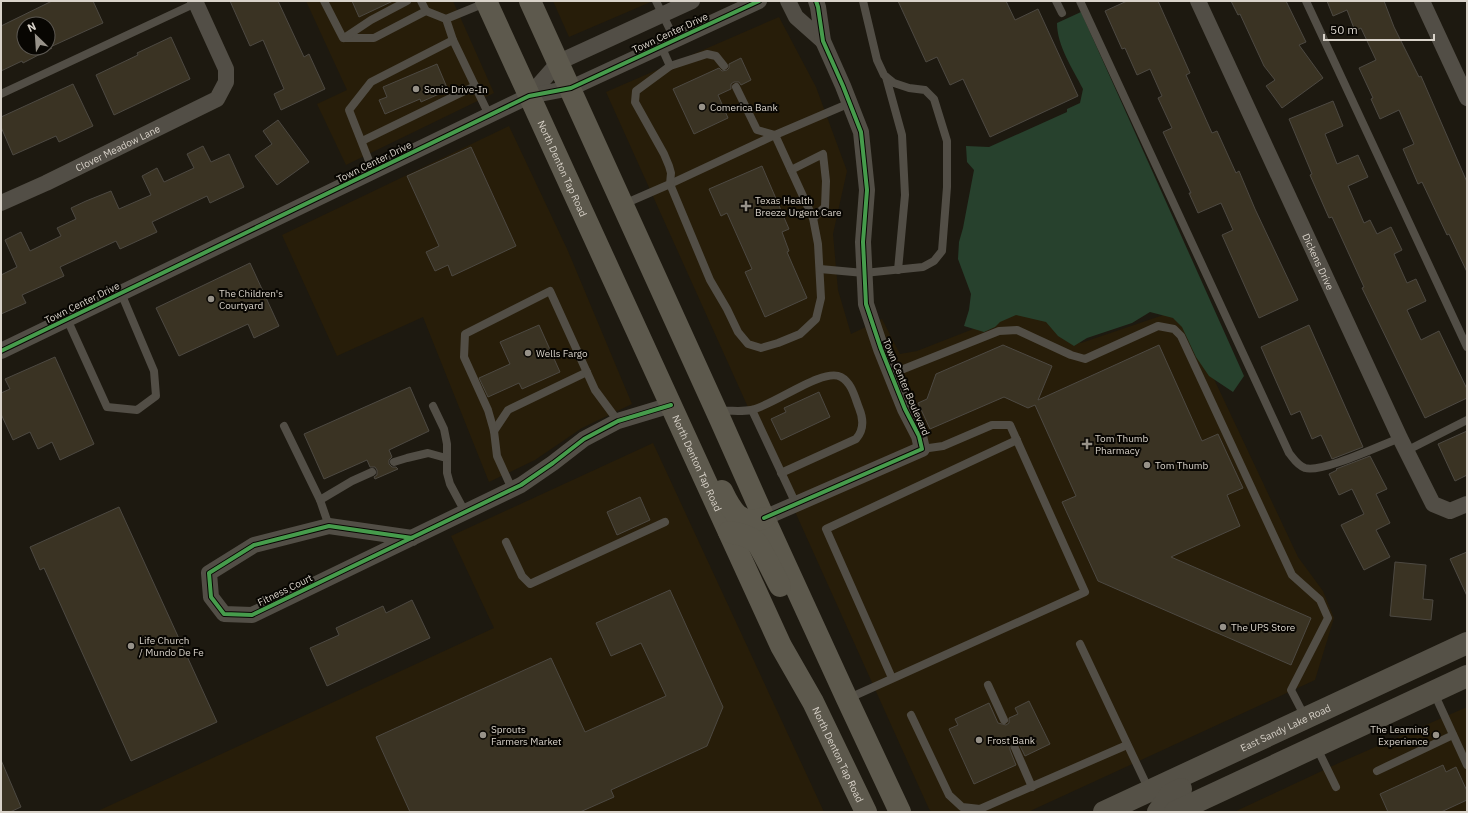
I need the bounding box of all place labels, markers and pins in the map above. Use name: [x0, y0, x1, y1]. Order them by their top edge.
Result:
place label: Sonic Drive-In: [424, 83, 488, 96]
marker: Sonic Drive-In: [411, 84, 421, 94]
place label: Comerica Bank: [710, 101, 778, 114]
marker: Comerica Bank: [697, 102, 707, 112]
place label: Texas Health Breeze Urgent Care: [755, 194, 842, 219]
marker: Texas Health Breeze Urgent Care: [740, 200, 752, 212]
place label: The Children's Courtyard: [219, 287, 283, 312]
marker: The Children's Courtyard: [206, 294, 216, 304]
place label: Wells Fargo: [536, 347, 588, 360]
marker: Wells Fargo: [523, 348, 533, 358]
place label: Tom Thumb Pharmacy: [1095, 432, 1149, 457]
marker: Tom Thumb Pharmacy: [1082, 439, 1092, 449]
place label: Tom Thumb: [1155, 459, 1209, 472]
marker: Tom Thumb: [1142, 460, 1152, 470]
place label: The UPS Store: [1231, 621, 1296, 634]
marker: The UPS Store: [1218, 622, 1228, 632]
place label: Life Church / Mundo De Fe: [139, 634, 204, 659]
marker: Life Church / Mundo De Fe: [126, 641, 136, 651]
place label: Sprouts Farmers Market: [491, 723, 562, 748]
place label: The Learning Experience: [1370, 723, 1429, 748]
marker: Sprouts Farmers Market: [478, 730, 488, 740]
marker: The Learning Experience: [1431, 730, 1441, 740]
place label: Frost Bank: [987, 734, 1036, 747]
marker: Frost Bank: [974, 735, 984, 745]

